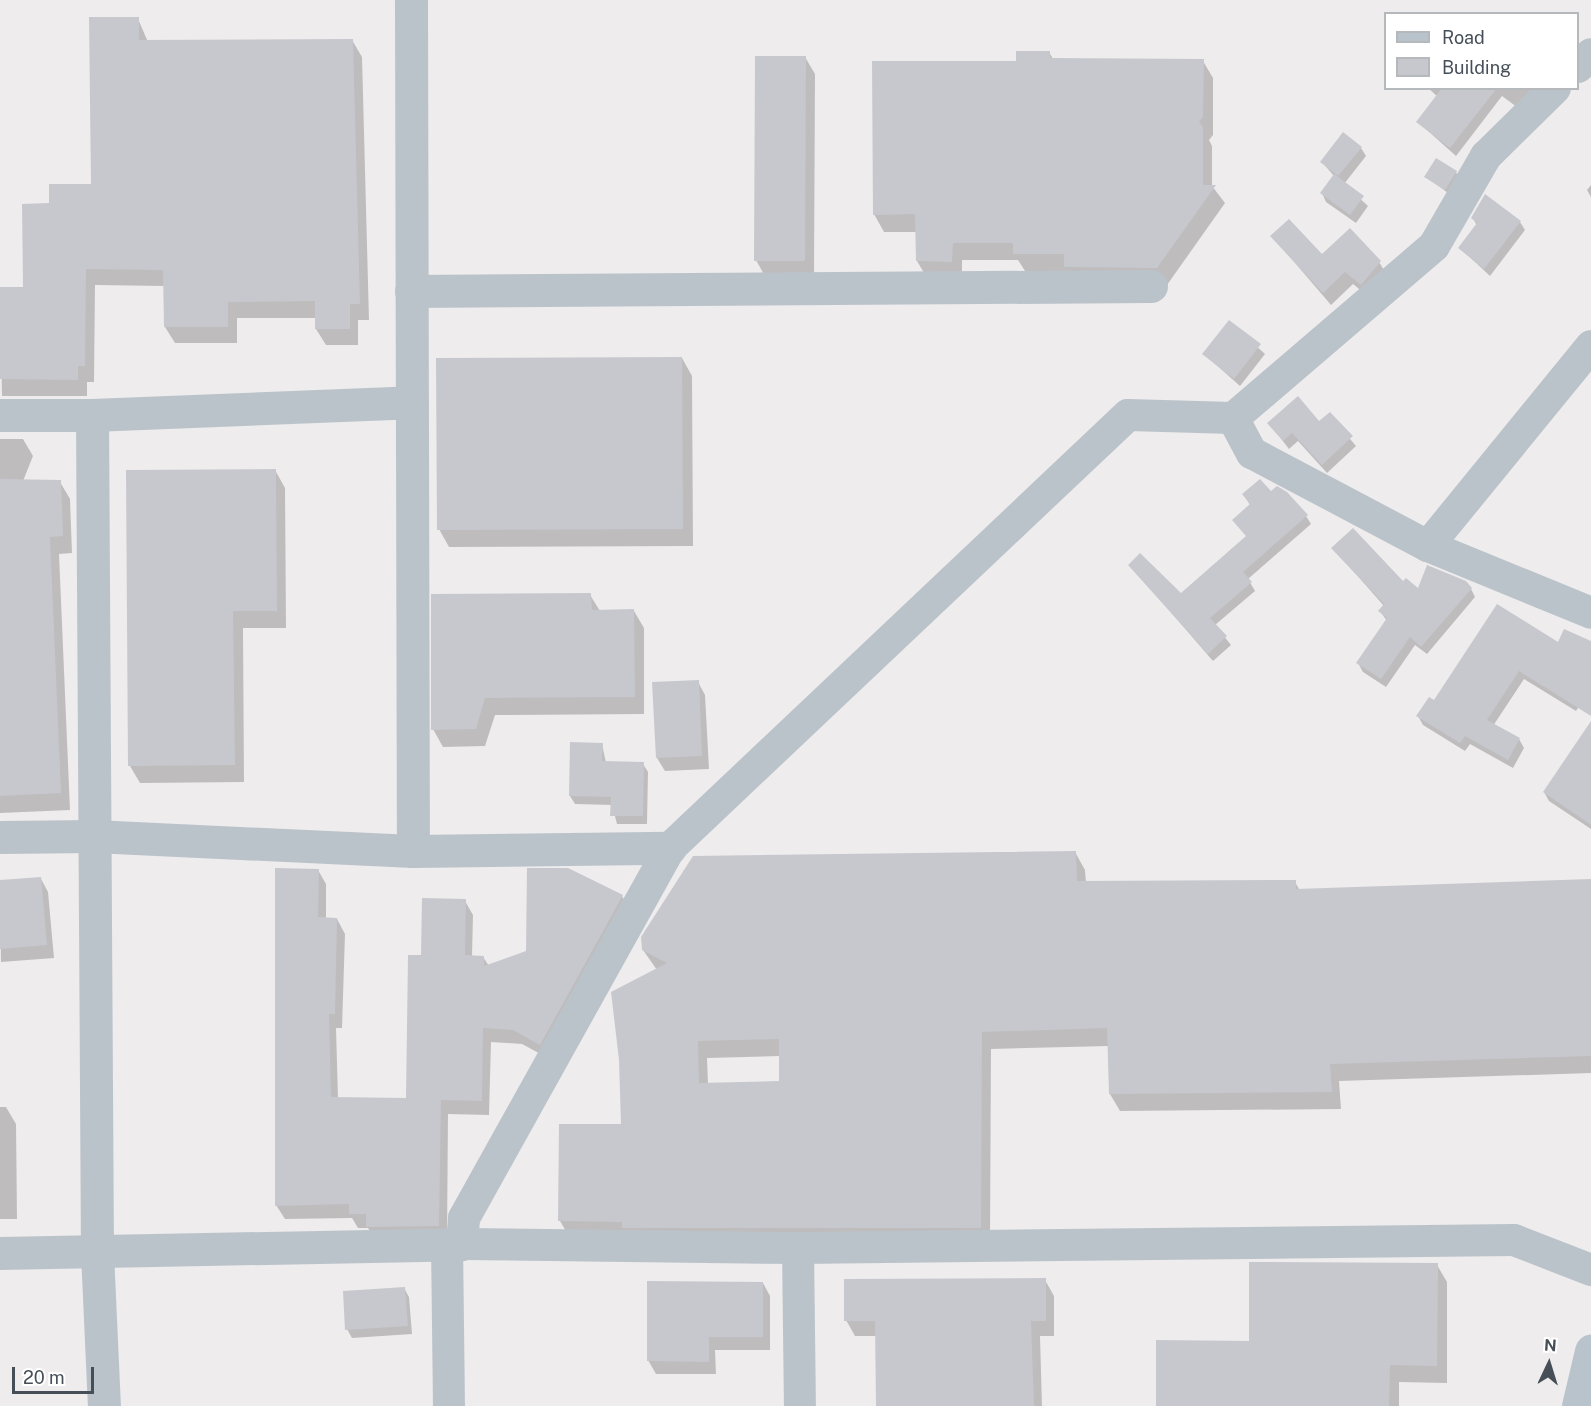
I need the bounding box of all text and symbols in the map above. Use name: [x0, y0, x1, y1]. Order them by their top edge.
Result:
legend: [1384, 12, 1579, 90]
text: Road: [1442, 27, 1485, 48]
text: Building: [1442, 57, 1511, 78]
north arrow: [1519, 1334, 1579, 1394]
text: N: [1543, 1336, 1557, 1355]
scale bar: [15, 1355, 98, 1393]
text: 20 m: [23, 1367, 65, 1388]

